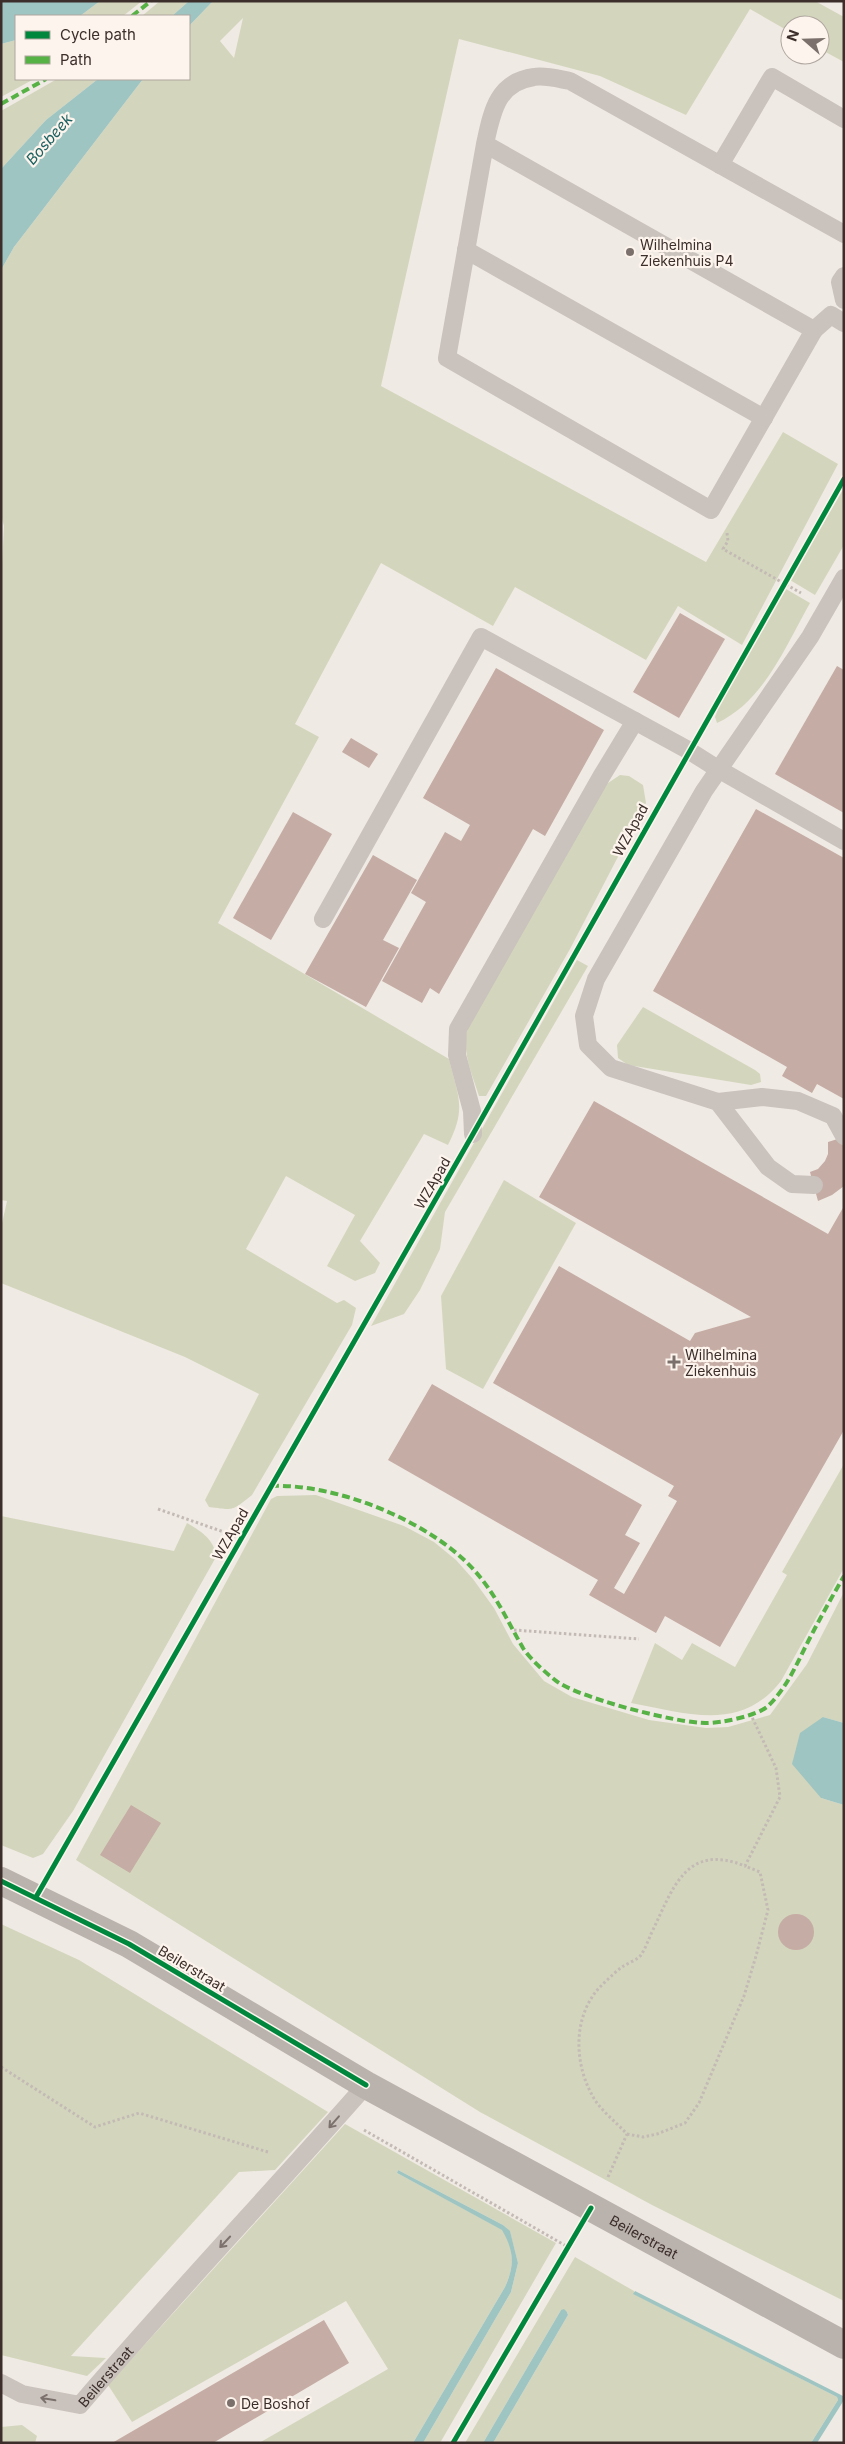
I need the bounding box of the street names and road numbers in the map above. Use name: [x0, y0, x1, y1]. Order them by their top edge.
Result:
street label: WZApad: [609, 801, 651, 859]
street label: WZApad: [410, 1154, 454, 1212]
street label: WZApad: [208, 1505, 252, 1563]
street label: Beilerstraat: [155, 1941, 229, 1995]
street label: Beilerstraat: [607, 2211, 682, 2262]
street label: Beilerstraat: [74, 2342, 136, 2410]

